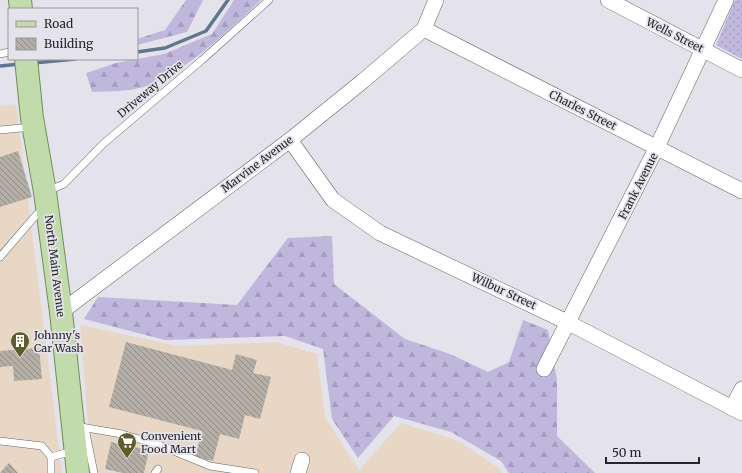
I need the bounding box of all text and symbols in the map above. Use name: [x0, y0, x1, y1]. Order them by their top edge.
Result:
legend: [8, 8, 138, 60]
street label: Wells Street: [643, 14, 707, 56]
text: Road: [44, 16, 73, 31]
text: Building: [44, 36, 94, 51]
street label: Driveway Drive: [114, 57, 186, 120]
street label: Charles Street: [547, 87, 620, 133]
street label: Marvine Avenue: [218, 132, 296, 195]
street label: Frank Avenue: [615, 150, 661, 222]
street label: North Main Avenue: [42, 214, 68, 318]
street label: Wilbur Street: [468, 269, 539, 312]
place label: Johnny's Car Wash: [33, 328, 84, 355]
building icon: Johnny's Car Wash: [9, 330, 31, 358]
place label: Convenient Food Mart: [141, 429, 202, 456]
supermarket icon: Convenient Food Mart: [116, 431, 138, 459]
scale bar: [606, 439, 699, 465]
text: 50 m: [612, 445, 641, 460]

